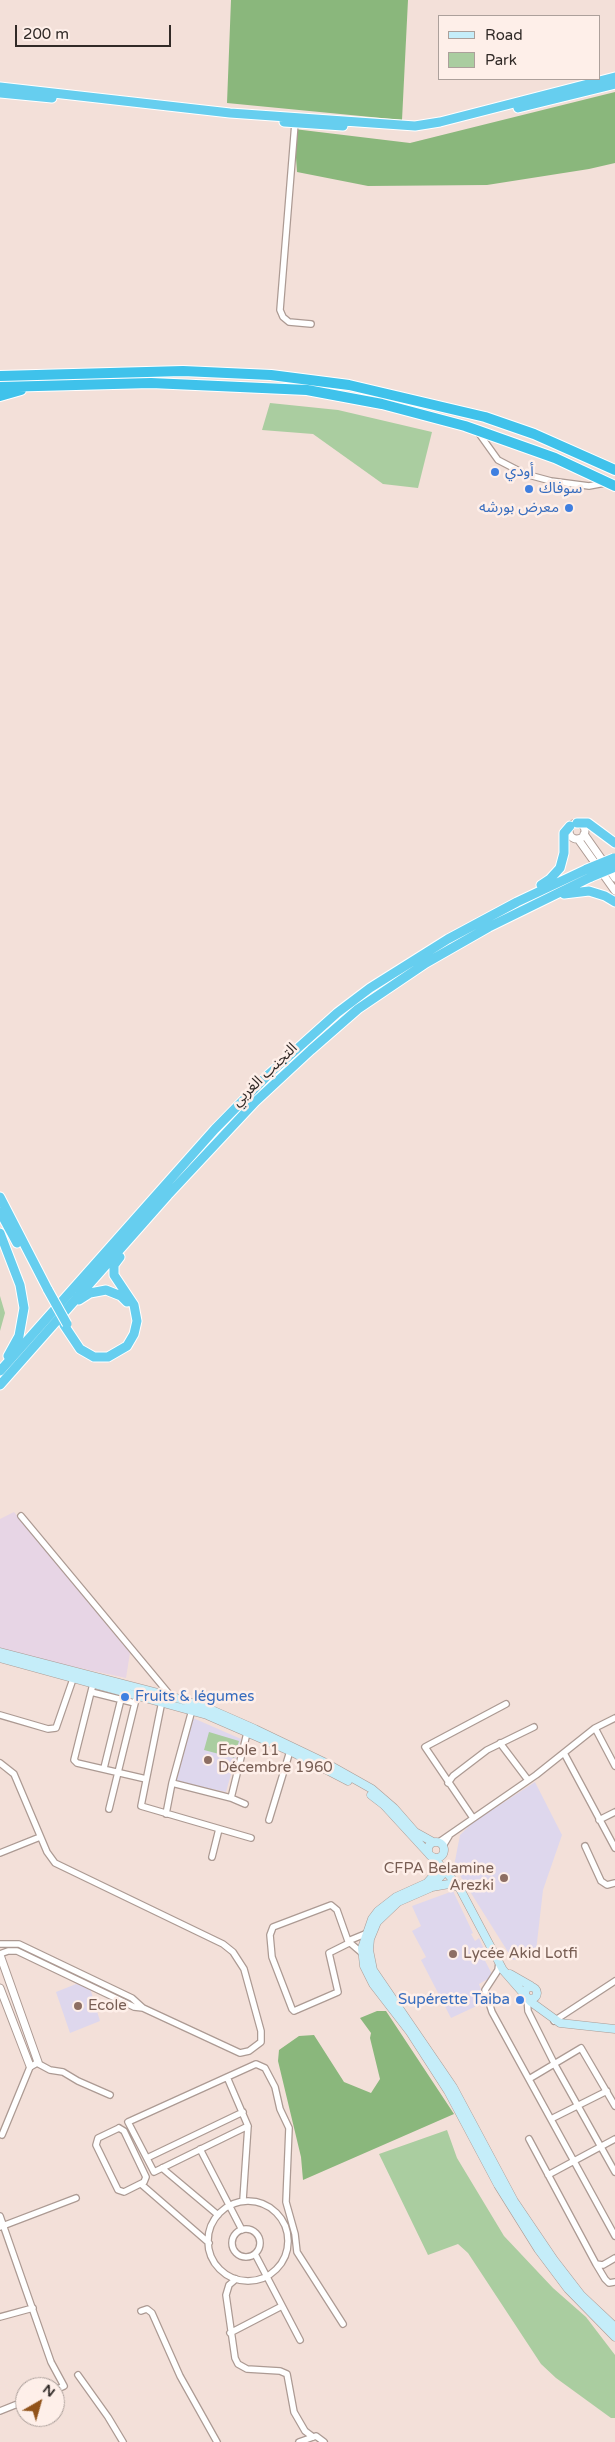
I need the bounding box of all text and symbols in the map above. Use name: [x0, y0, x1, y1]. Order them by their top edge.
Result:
scale bar: [18, 15, 174, 47]
legend: [438, 15, 600, 80]
text: 200 m: [23, 25, 69, 43]
text: Road: [485, 26, 523, 44]
text: Park: [485, 51, 517, 69]
place label: أودي: [505, 463, 534, 481]
marker: أودي: [489, 466, 501, 478]
place label: سوفاك: [539, 480, 582, 498]
marker: سوفاك: [523, 483, 535, 495]
place label: معرض بورشه: [479, 499, 559, 517]
marker: معرض بورشه: [563, 502, 575, 514]
street label: التجنب الغربي: [229, 1039, 301, 1111]
place label: Fruits & légumes: [135, 1688, 254, 1706]
marker: Fruits & légumes: [119, 1691, 131, 1703]
place label: Ecole 11 Décembre 1960: [218, 1742, 333, 1777]
marker: Ecole 11 Décembre 1960: [202, 1754, 214, 1766]
place label: CFPA Belamine Arezki: [384, 1860, 494, 1895]
marker: CFPA Belamine Arezki: [498, 1872, 510, 1884]
place label: Lycée Akid Lotfi: [463, 1945, 578, 1963]
marker: Lycée Akid Lotfi: [447, 1948, 459, 1960]
place label: Supérette Taiba: [398, 1991, 510, 2009]
marker: Supérette Taiba: [514, 1994, 526, 2006]
place label: Ecole: [88, 1997, 127, 2015]
marker: Ecole: [72, 2000, 84, 2012]
north arrow: [15, 2377, 65, 2427]
text: N: [39, 2380, 59, 2401]

